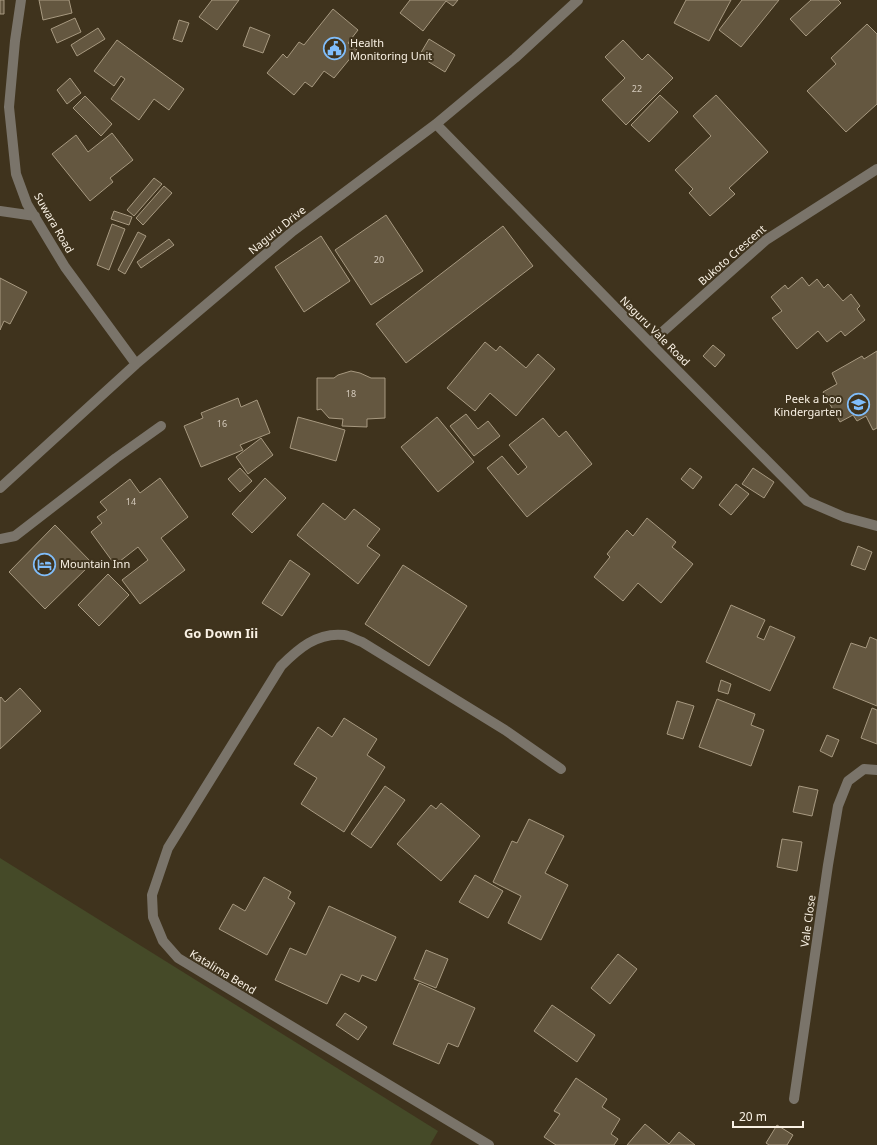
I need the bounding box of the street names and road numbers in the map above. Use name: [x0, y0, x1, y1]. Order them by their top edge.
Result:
street label: Suwara Road: [31, 190, 78, 256]
street label: Naguru Drive: [245, 202, 308, 257]
street label: Bukoto Crescent: [695, 221, 769, 288]
street label: Naguru Vale Road: [617, 292, 694, 369]
street label: Vale Close: [796, 894, 819, 948]
street label: Katalima Bend: [187, 946, 259, 997]

